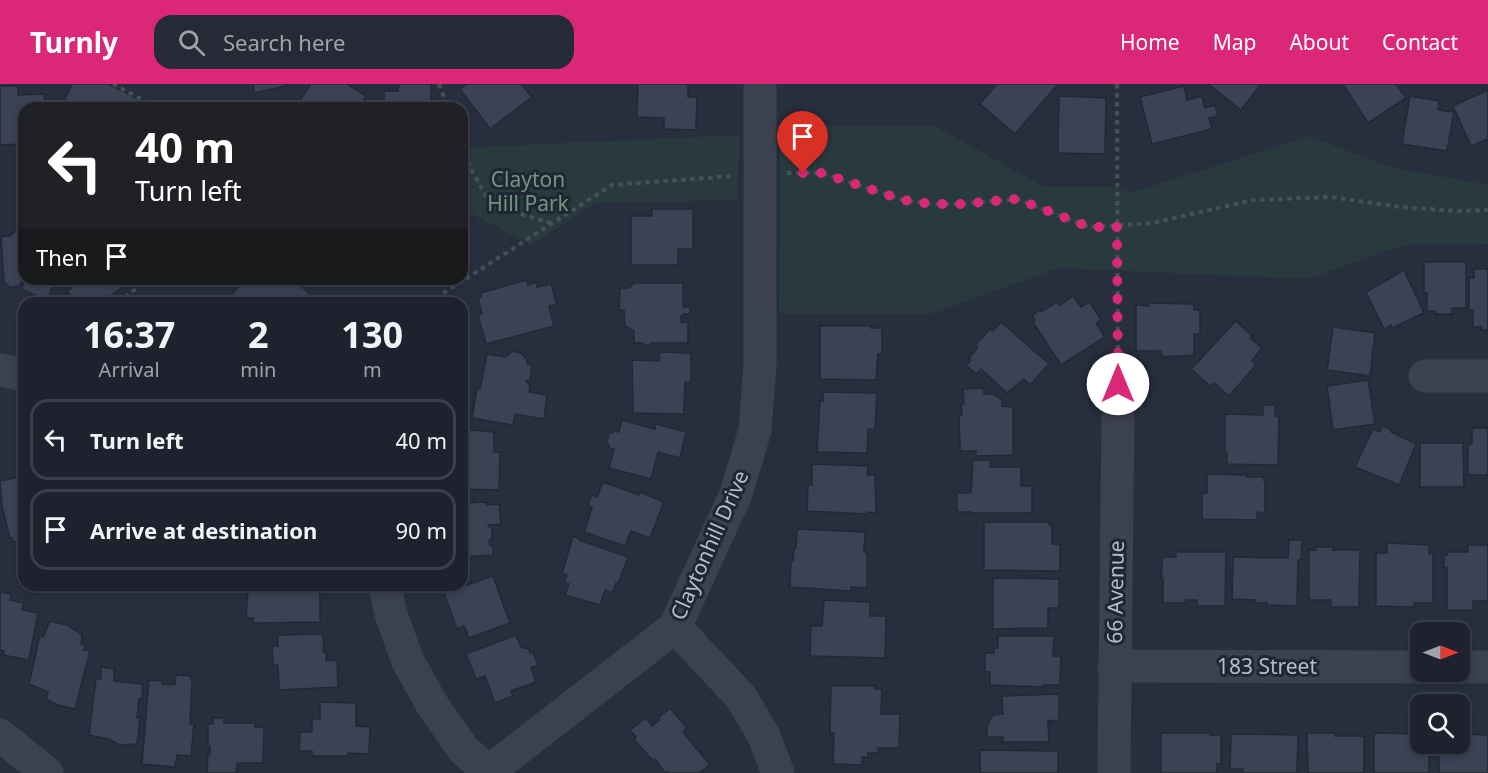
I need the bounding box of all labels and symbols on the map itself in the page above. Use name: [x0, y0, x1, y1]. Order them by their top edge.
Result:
pin: [777, 111, 828, 173]
park label: Clayton Hill Park: [487, 165, 570, 217]
position arrow: [1086, 352, 1150, 416]
street label: Claytonhill Drive: [663, 466, 755, 624]
street label: 66 Avenue: [1100, 540, 1130, 644]
north arrow: [1410, 622, 1470, 682]
street label: 183 Street: [1217, 652, 1317, 680]

